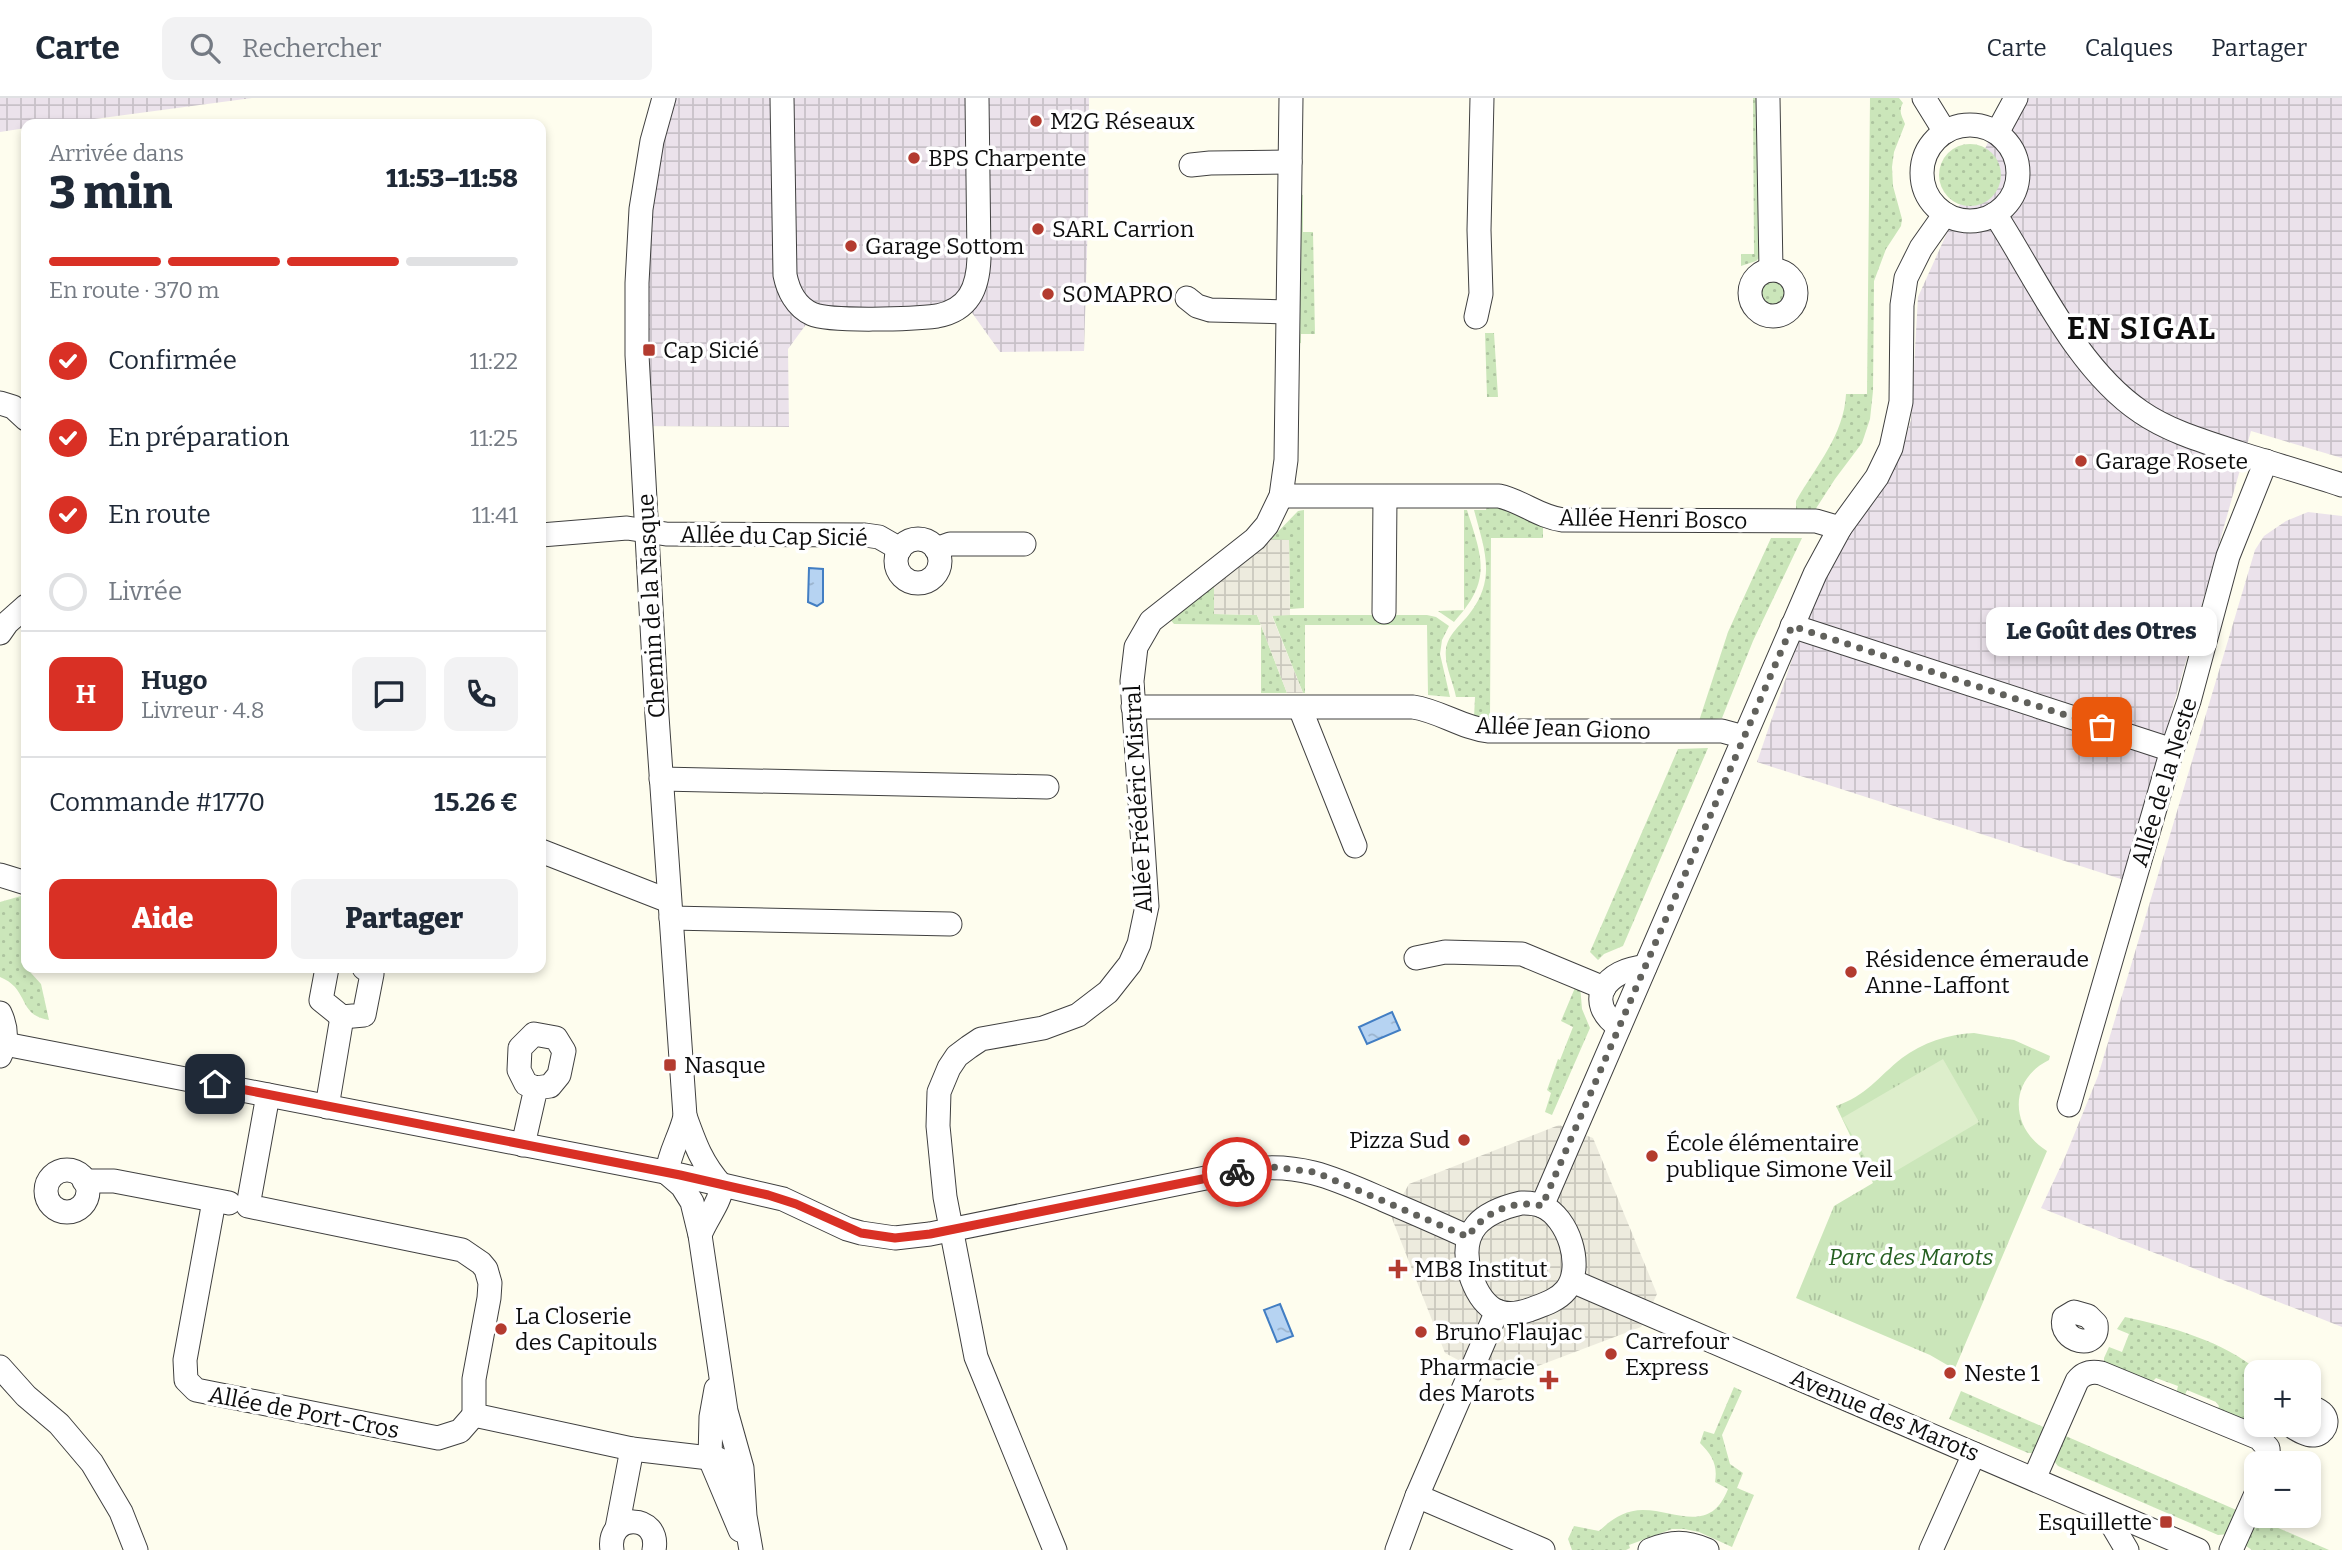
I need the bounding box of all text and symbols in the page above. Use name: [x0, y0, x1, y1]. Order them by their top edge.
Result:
search box: [162, 17, 652, 80]
text: Carte: [35, 28, 120, 68]
icon: search: [186, 29, 224, 67]
text: Rechercher: [242, 33, 382, 64]
text: Carte: [1987, 34, 2047, 62]
text: Calques: [2085, 34, 2173, 62]
text: Partager: [2211, 34, 2307, 62]
place label: M2G Réseaux: [1050, 107, 1195, 135]
marker: M2G Réseaux: [1028, 113, 1044, 129]
text: Arrivée dans: [49, 139, 184, 167]
place label: BPS Charpente: [928, 144, 1086, 172]
marker: BPS Charpente: [906, 150, 922, 166]
text: 11:53–11:58: [386, 163, 518, 194]
text: 3 min: [49, 165, 172, 220]
place label: SARL Carrion: [1052, 215, 1195, 243]
marker: SARL Carrion: [1030, 221, 1046, 237]
place label: Garage Sottom: [865, 232, 1024, 260]
marker: Garage Sottom: [843, 238, 859, 254]
text: En route · 370 m: [49, 276, 220, 304]
place label: SOMAPRO: [1062, 280, 1173, 308]
marker: SOMAPRO: [1040, 286, 1056, 302]
district label: EN SIGAL: [2067, 311, 2217, 347]
place label: Cap Sicié: [663, 336, 759, 364]
icon: check: [49, 342, 87, 380]
marker: Cap Sicié: [641, 342, 657, 358]
text: Confirmée: [108, 345, 237, 376]
text: 11:22: [469, 347, 518, 375]
icon: check: [49, 419, 87, 457]
text: En préparation: [108, 422, 289, 453]
text: 11:25: [470, 424, 518, 452]
place label: Garage Rosete: [2095, 447, 2248, 475]
marker: Garage Rosete: [2073, 453, 2089, 469]
street label: Chemin de la Nasque: [631, 493, 671, 719]
icon: check: [49, 496, 87, 534]
text: En route: [108, 499, 211, 530]
text: 11:41: [472, 501, 518, 529]
street label: Allée Henri Bosco: [1558, 503, 1748, 535]
street label: Allée du Cap Sicié: [680, 520, 868, 552]
text: Livrée: [108, 576, 182, 607]
callout: Le Goût des Otres: [1986, 608, 2218, 657]
text: Le Goût des Otres: [2006, 617, 2197, 645]
button: chat: [352, 657, 426, 731]
button: phone: [444, 657, 518, 731]
text: Hugo: [141, 665, 207, 696]
text: H: [76, 679, 96, 710]
street label: Allée Frédéric Mistral: [1118, 684, 1158, 914]
street label: Allée de la Neste: [2125, 694, 2203, 870]
text: Livreur · 4.8: [141, 696, 265, 724]
pin: [2072, 697, 2132, 757]
icon: bag: [2083, 708, 2121, 746]
street label: Allée Jean Giono: [1475, 711, 1651, 745]
text: Commande #1770: [49, 787, 265, 818]
text: 15.26 €: [434, 787, 518, 818]
button: Aide: [49, 879, 277, 959]
button: Partager: [291, 879, 518, 959]
place label: Résidence émeraude Anne-Laffont: [1865, 945, 2089, 999]
marker: Résidence émeraude Anne-Laffont: [1843, 964, 1859, 980]
place label: Nasque: [684, 1051, 766, 1079]
pin: [185, 1054, 245, 1114]
marker: Nasque: [662, 1057, 678, 1073]
icon: home: [196, 1065, 234, 1103]
place label: Pizza Sud: [1349, 1126, 1450, 1154]
place label: École élémentaire publique Simone Veil: [1666, 1129, 1893, 1183]
marker: Pizza Sud: [1456, 1132, 1472, 1148]
courier: [1202, 1137, 1272, 1207]
marker: École élémentaire publique Simone Veil: [1644, 1148, 1660, 1164]
icon: bike: [1218, 1153, 1256, 1191]
park label: Parc des Marots: [1829, 1243, 1994, 1271]
place label: MB8 Institut: [1414, 1255, 1548, 1283]
marker: MB8 Institut: [1388, 1259, 1408, 1279]
place label: La Closerie des Capitouls: [515, 1302, 657, 1356]
place label: Bruno Flaujac: [1435, 1318, 1582, 1346]
marker: La Closerie des Capitouls: [493, 1321, 509, 1337]
marker: Bruno Flaujac: [1413, 1324, 1429, 1340]
place label: Carrefour Express: [1625, 1327, 1729, 1381]
marker: Carrefour Express: [1603, 1346, 1619, 1362]
place label: Pharmacie des Marots: [1419, 1353, 1535, 1407]
place label: Neste 1: [1964, 1359, 2041, 1387]
map controls: [2244, 1360, 2321, 1528]
button: +: [2244, 1360, 2321, 1437]
street label: Avenue des Marots: [1787, 1363, 1983, 1467]
marker: Neste 1: [1942, 1365, 1958, 1381]
marker: Pharmacie des Marots: [1541, 1372, 1557, 1388]
street label: Allée de Port-Cros: [206, 1380, 402, 1444]
button: −: [2244, 1451, 2321, 1528]
place label: Esquillette: [2038, 1508, 2152, 1536]
marker: Esquillette: [2158, 1514, 2174, 1530]

